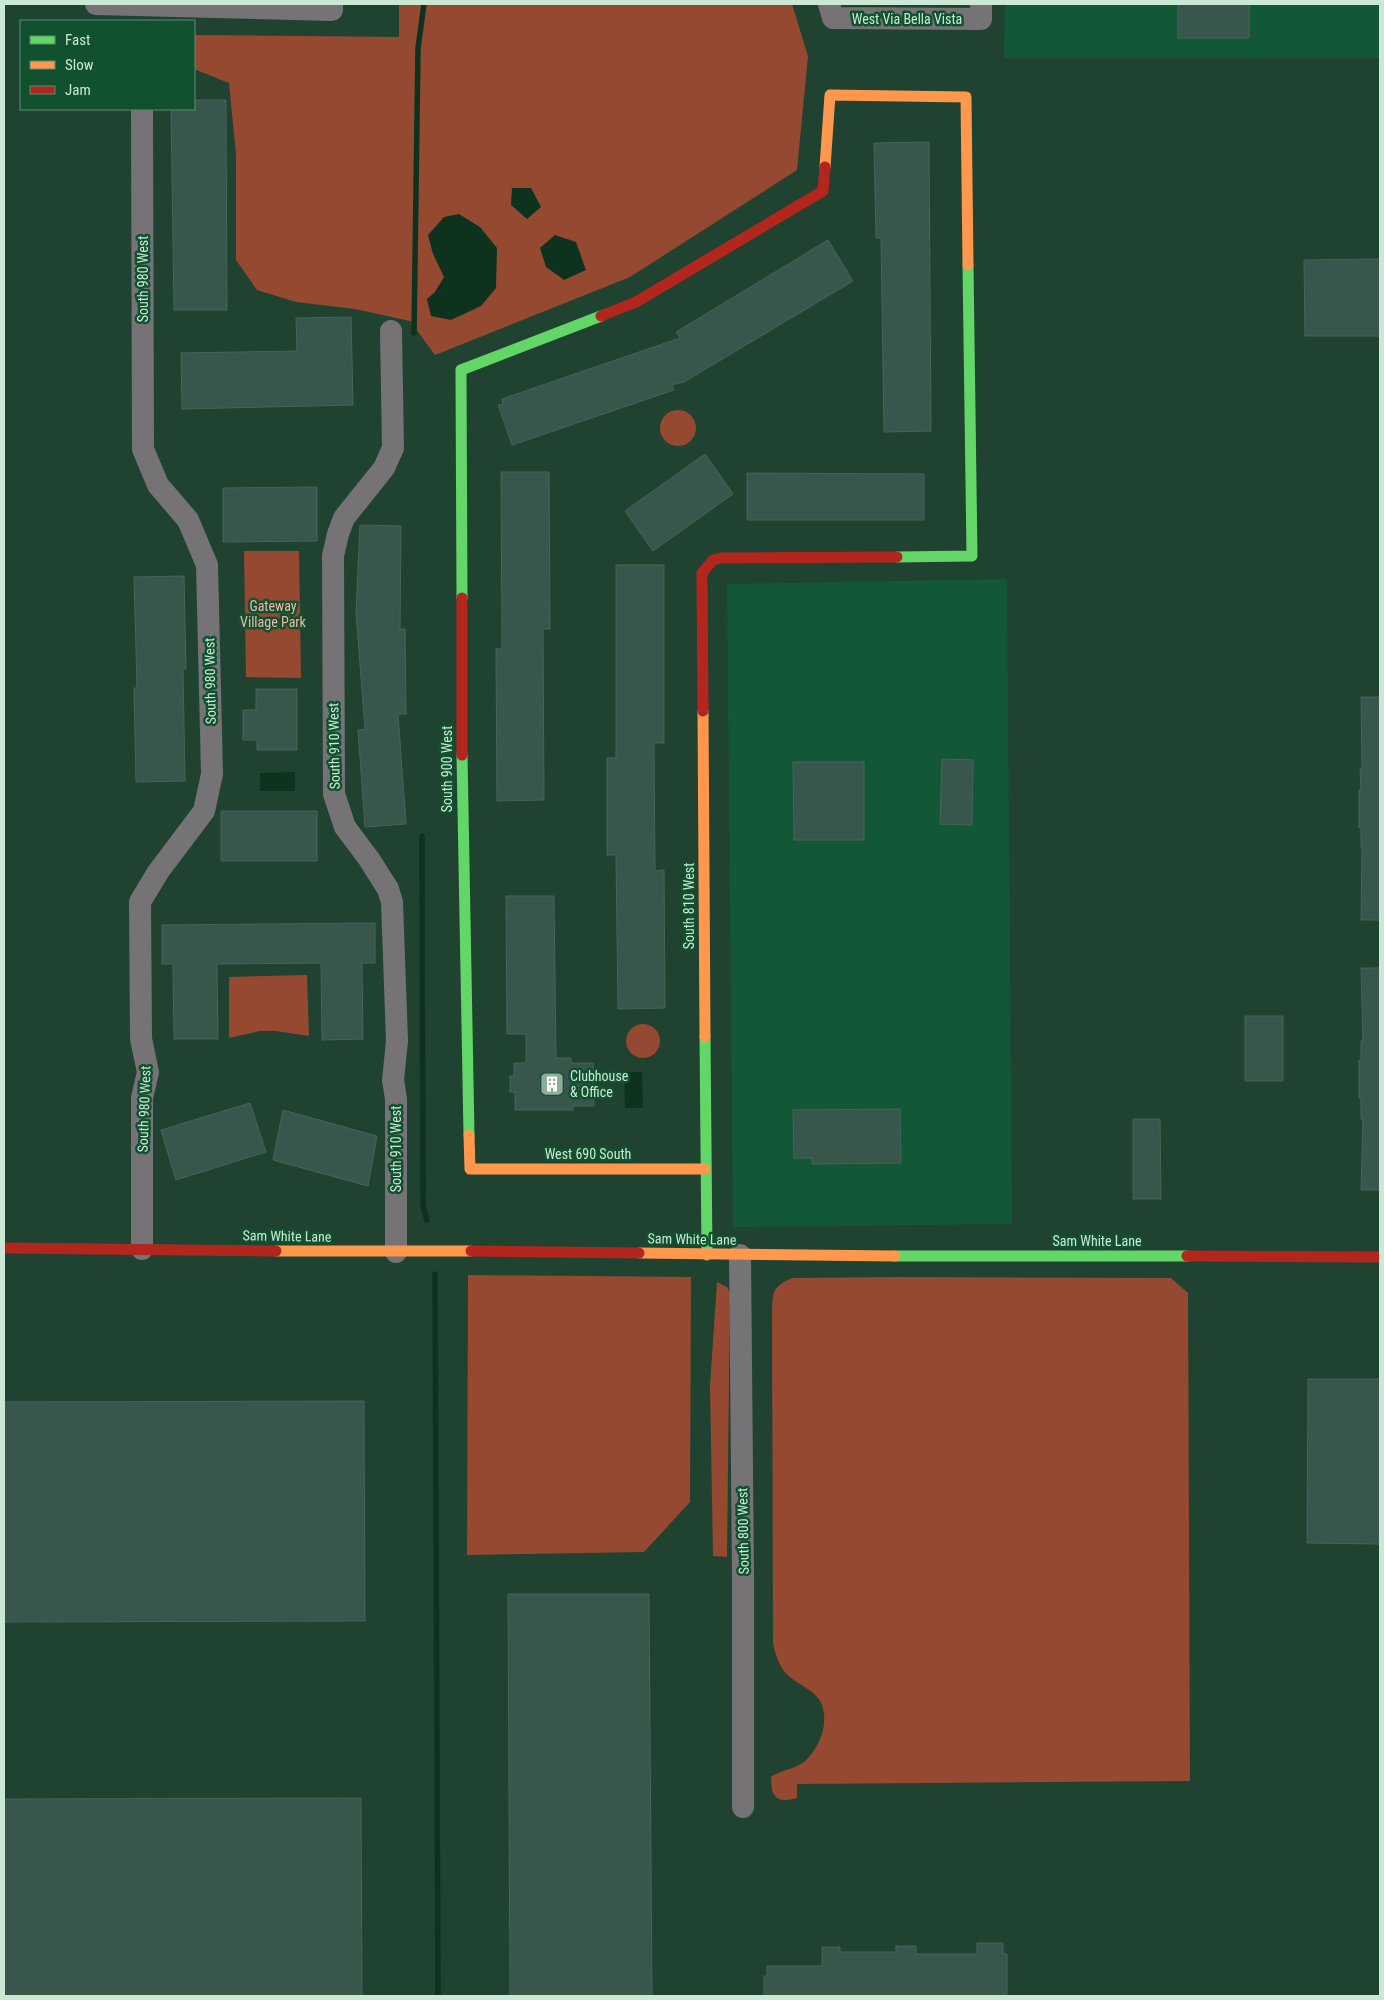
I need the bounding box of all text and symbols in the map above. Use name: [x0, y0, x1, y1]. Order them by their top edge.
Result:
street label: West Via Bella Vista: [852, 11, 962, 27]
legend: [20, 20, 195, 110]
text: Fast: [65, 31, 90, 49]
text: Slow: [65, 56, 94, 74]
text: Jam: [65, 81, 91, 99]
street label: South 980 West: [135, 236, 151, 322]
park label: Gateway Village Park: [240, 598, 307, 630]
street label: South 980 West: [201, 638, 219, 724]
street label: South 910 West: [325, 703, 343, 789]
street label: South 900 West: [439, 726, 455, 812]
street label: South 810 West: [681, 863, 697, 949]
street label: South 980 West: [134, 1065, 154, 1153]
place label: Clubhouse & Office: [570, 1068, 629, 1100]
building icon: Clubhouse & Office: [539, 1071, 565, 1097]
street label: South 910 West: [388, 1106, 404, 1192]
street label: West 690 South: [545, 1146, 631, 1162]
street label: Sam White Lane: [242, 1227, 332, 1245]
street label: Sam White Lane: [647, 1230, 737, 1248]
street label: Sam White Lane: [1053, 1233, 1142, 1249]
street label: South 800 West: [734, 1488, 752, 1574]

